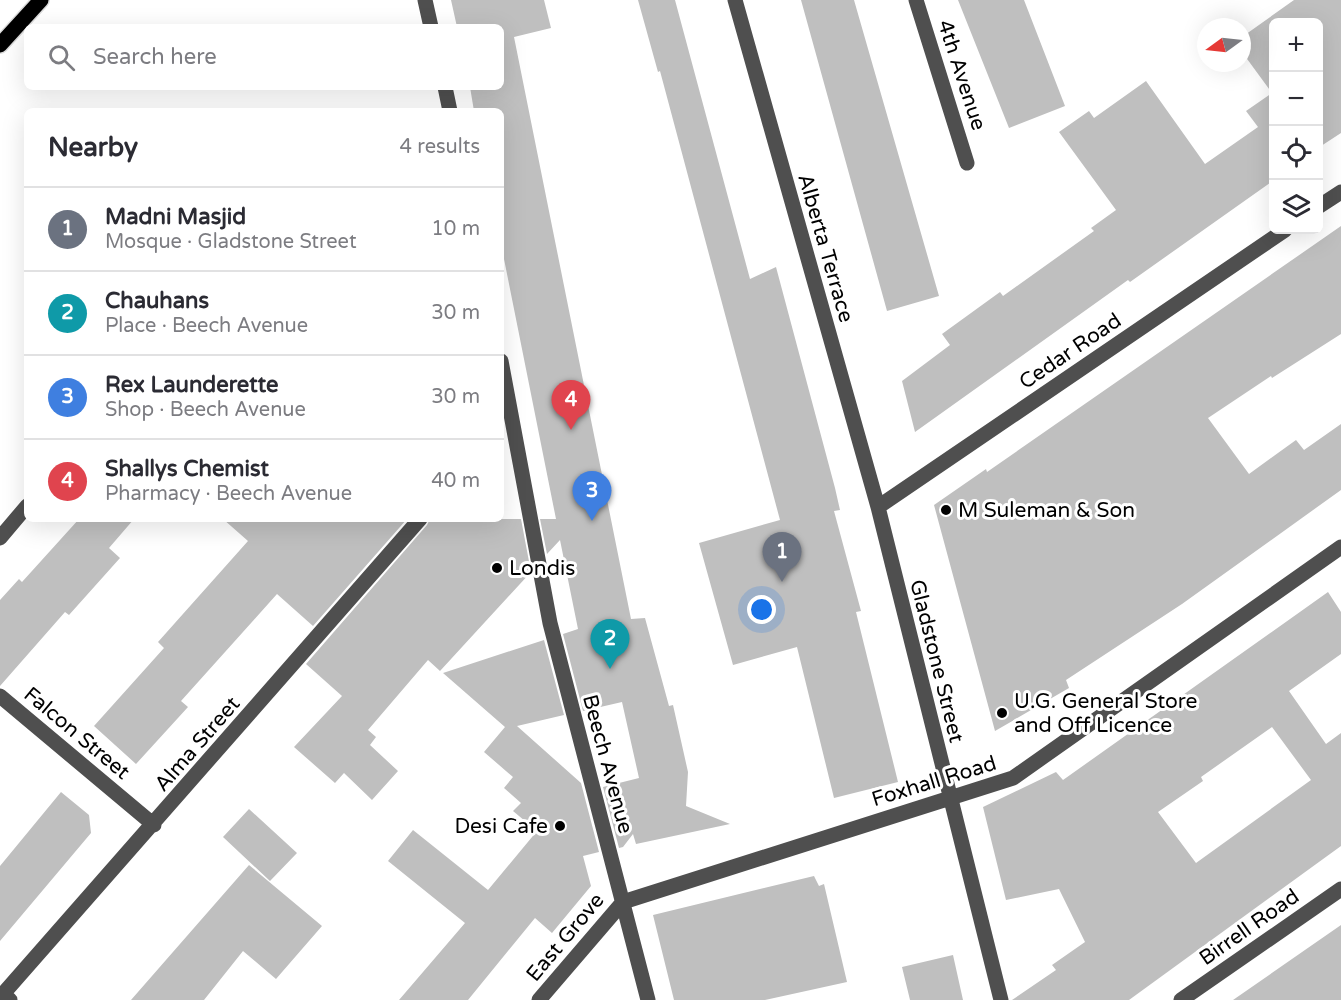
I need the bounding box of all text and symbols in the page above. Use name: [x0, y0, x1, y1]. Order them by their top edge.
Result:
street label: 4th Avenue: [932, 17, 991, 134]
north arrow: [1197, 18, 1251, 72]
map controls: [1269, 18, 1323, 234]
button: +: [1269, 18, 1323, 72]
search box: [24, 24, 504, 90]
icon: search: [45, 41, 78, 74]
text: Search here: [93, 44, 217, 70]
button: −: [1269, 72, 1323, 126]
button: locate: [1269, 126, 1323, 180]
text: Nearby: [48, 132, 138, 163]
text: 4 results: [400, 135, 480, 159]
street label: Alberta Terrace: [792, 171, 859, 325]
button: layers: [1269, 180, 1323, 234]
text: Madni Masjid: [105, 204, 246, 230]
text: 1: [61, 217, 74, 241]
text: 10 m: [431, 217, 480, 241]
text: Mosque · Gladstone Street: [105, 230, 357, 254]
text: Chauhans: [105, 288, 209, 314]
text: 2: [61, 301, 74, 325]
text: 30 m: [431, 301, 480, 325]
street label: Cedar Road: [1015, 308, 1126, 395]
text: Place · Beech Avenue: [105, 314, 308, 338]
text: Rex Launderette: [105, 372, 278, 398]
pin: 4: [552, 380, 590, 430]
text: 3: [61, 385, 74, 409]
text: 30 m: [431, 385, 480, 409]
text: Shop · Beech Avenue: [105, 398, 306, 422]
text: Shallys Chemist: [105, 456, 269, 482]
text: 4: [61, 469, 74, 493]
text: 40 m: [431, 469, 480, 493]
pin: 3: [572, 472, 612, 521]
text: Pharmacy · Beech Avenue: [105, 482, 352, 506]
place label: M Suleman & Son: [958, 498, 1135, 523]
marker: M Suleman & Son: [939, 503, 953, 517]
pin: 1: [762, 532, 802, 582]
place label: Londis: [509, 556, 575, 581]
marker: Londis: [490, 561, 504, 575]
street label: Gladstone Street: [904, 577, 969, 745]
your location: [747, 595, 776, 624]
pin: 2: [590, 620, 630, 669]
street label: Falcon Street: [19, 682, 135, 785]
place label: U.G. General Store and Off Licence: [1014, 689, 1198, 738]
street label: Alma Street: [149, 692, 245, 797]
street label: Beech Avenue: [577, 692, 638, 836]
marker: U.G. General Store and Off Licence: [995, 706, 1009, 720]
street label: Foxhall Road: [869, 751, 1000, 812]
place label: Desi Cafe: [455, 814, 548, 839]
marker: Desi Cafe: [553, 819, 567, 833]
street label: Birrell Road: [1195, 884, 1304, 971]
street label: East Grove: [521, 888, 610, 987]

